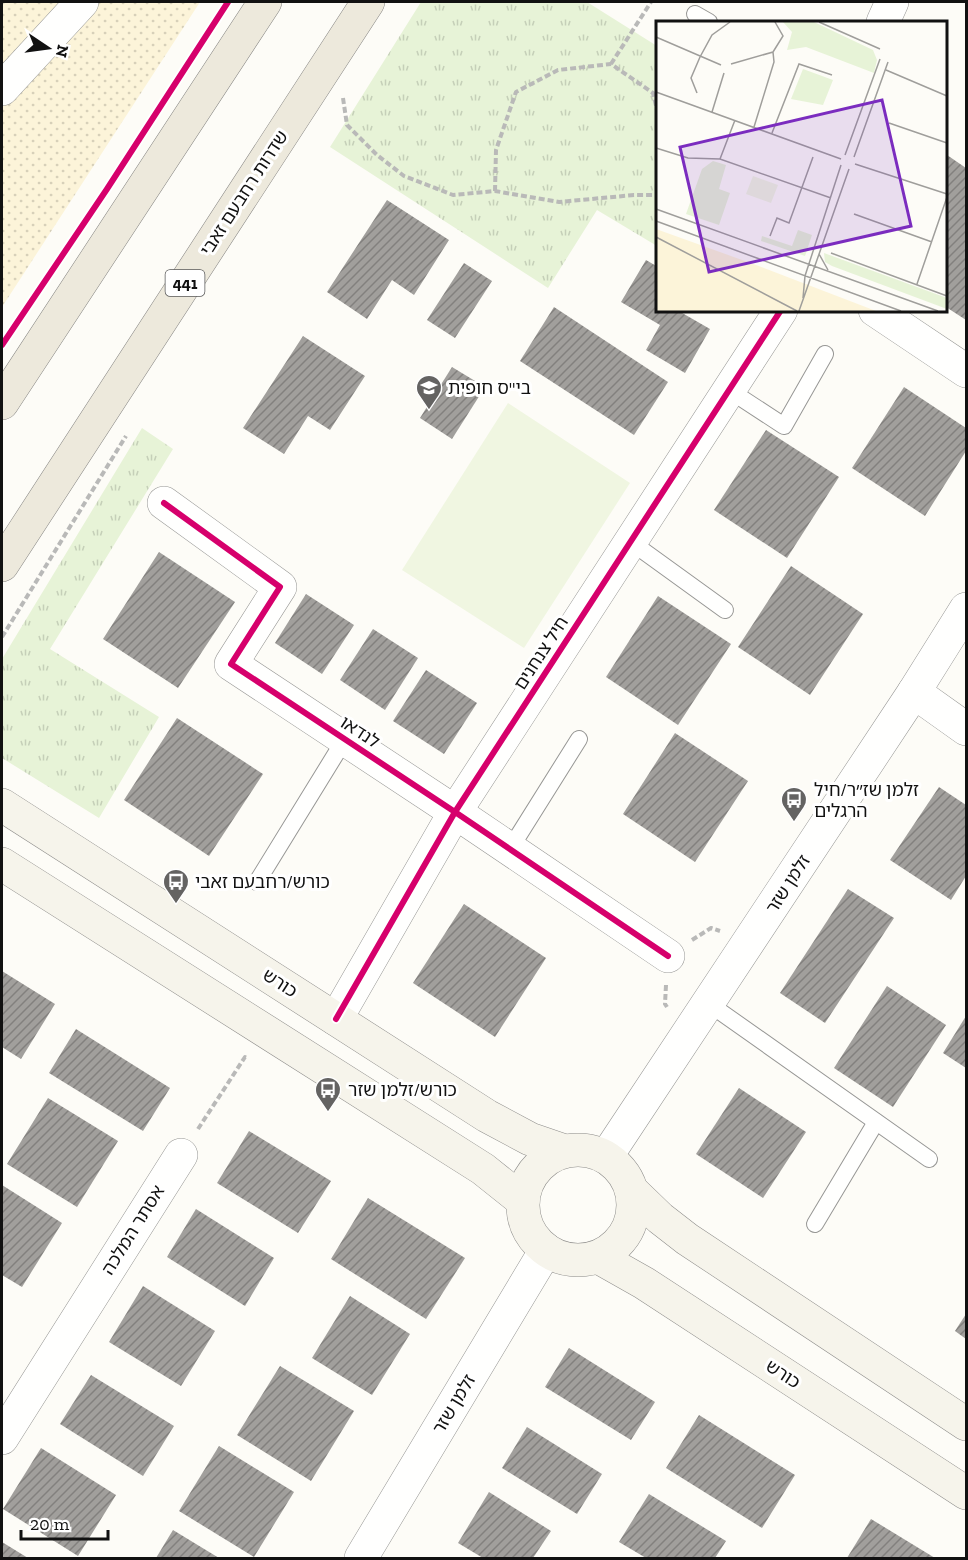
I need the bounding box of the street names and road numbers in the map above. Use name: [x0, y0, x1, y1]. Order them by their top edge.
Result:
street label: שדרות רחבעם זאבי: [195, 126, 293, 260]
road number: 441: [166, 270, 204, 296]
street label: חיל צנחנים: [509, 612, 573, 694]
street label: לנדאו: [336, 711, 384, 753]
street label: זלמן שזר: [761, 850, 815, 918]
street label: כורש: [258, 964, 302, 1002]
street label: אסתר המלכה: [97, 1181, 169, 1279]
street label: כורש: [761, 1355, 805, 1393]
street label: זלמן שזר: [428, 1370, 480, 1438]

